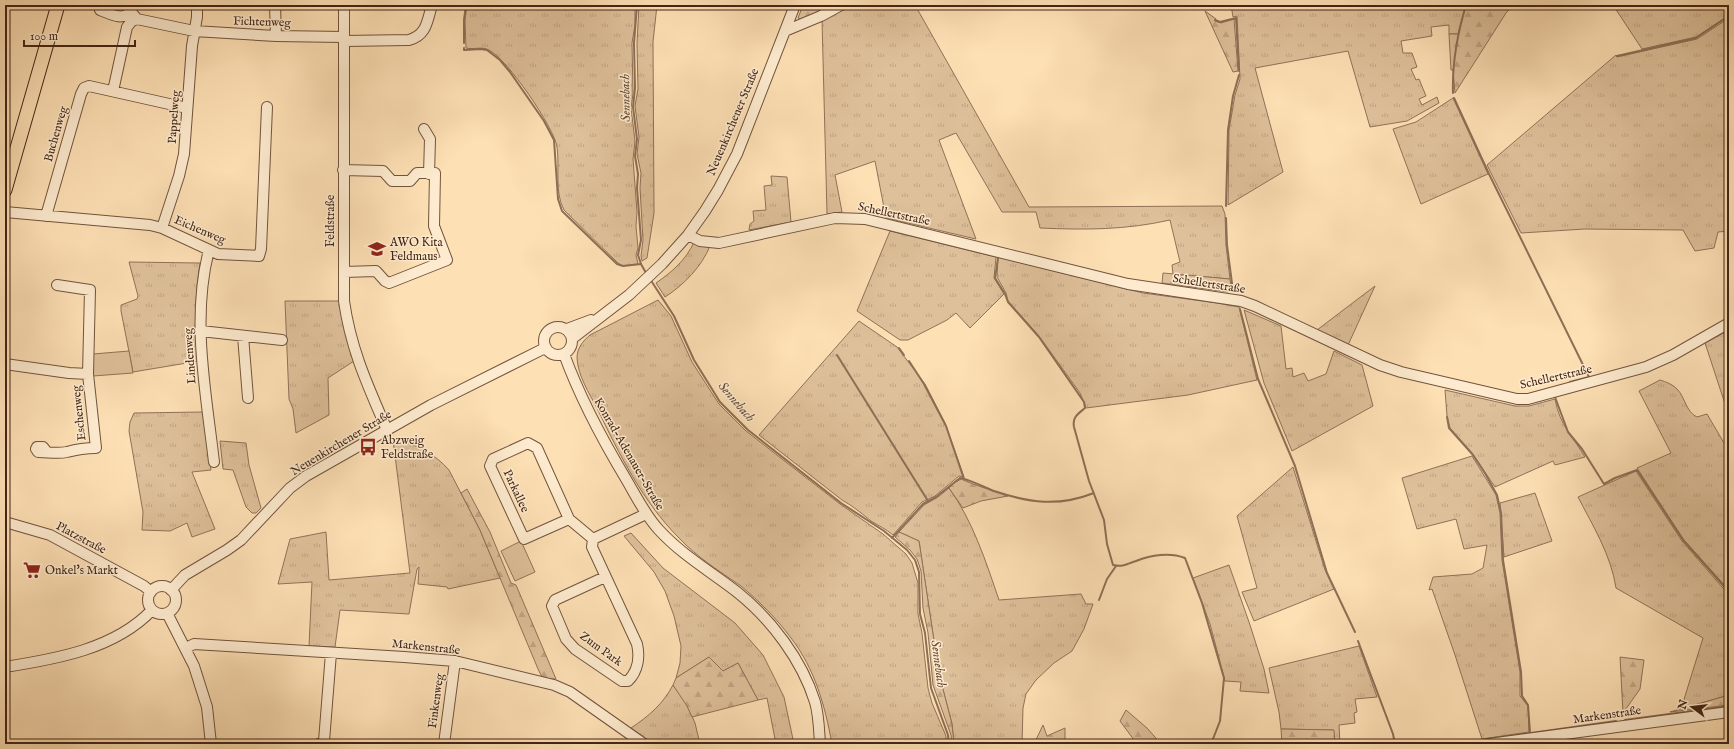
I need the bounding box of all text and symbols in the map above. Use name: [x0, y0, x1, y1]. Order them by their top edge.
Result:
street label: Fichtenweg: [233, 13, 292, 31]
scale bar: [24, 22, 135, 48]
text: 100 m: [30, 29, 58, 44]
street label: Neuenkirchener Straße: [704, 66, 763, 178]
water label: Sennebach: [617, 73, 635, 122]
street label: Pappelweg: [165, 89, 184, 144]
street label: Buchenweg: [41, 104, 71, 164]
street label: Feldstraße: [323, 194, 338, 247]
street label: Schellertstraße: [857, 199, 932, 229]
street label: Eichenweg: [172, 212, 229, 248]
place label: AWO Kita Feldmaus: [389, 235, 443, 264]
school or university icon: AWO Kita Feldmaus: [367, 239, 387, 259]
street label: Schellertstraße: [1172, 271, 1247, 297]
street label: Lindenweg: [181, 327, 199, 385]
street label: Schellertstraße: [1519, 361, 1594, 393]
water label: Sennebach: [714, 378, 758, 426]
street label: Eschenweg: [69, 384, 89, 441]
street label: Konrad-Adenauer-Straße: [591, 395, 668, 514]
street label: Neuenkirchener Straße: [288, 407, 395, 479]
place label: Abzweig Feldstraße: [380, 433, 434, 462]
bus stop icon: Abzweig Feldstraße: [358, 437, 378, 457]
street label: Parkallee: [500, 467, 533, 515]
street label: Platzstraße: [53, 519, 109, 558]
supermarket icon: Onkel's Markt: [22, 560, 42, 580]
place label: Onkel's Markt: [45, 563, 118, 578]
street label: Zum Park: [577, 628, 626, 670]
street label: Markenstraße: [391, 636, 461, 658]
water label: Sennebach: [926, 639, 950, 689]
street label: Finkenweg: [425, 672, 447, 729]
north arrow: [1672, 687, 1712, 727]
text: N: [1675, 698, 1691, 712]
street label: Markenstraße: [1572, 703, 1643, 727]

